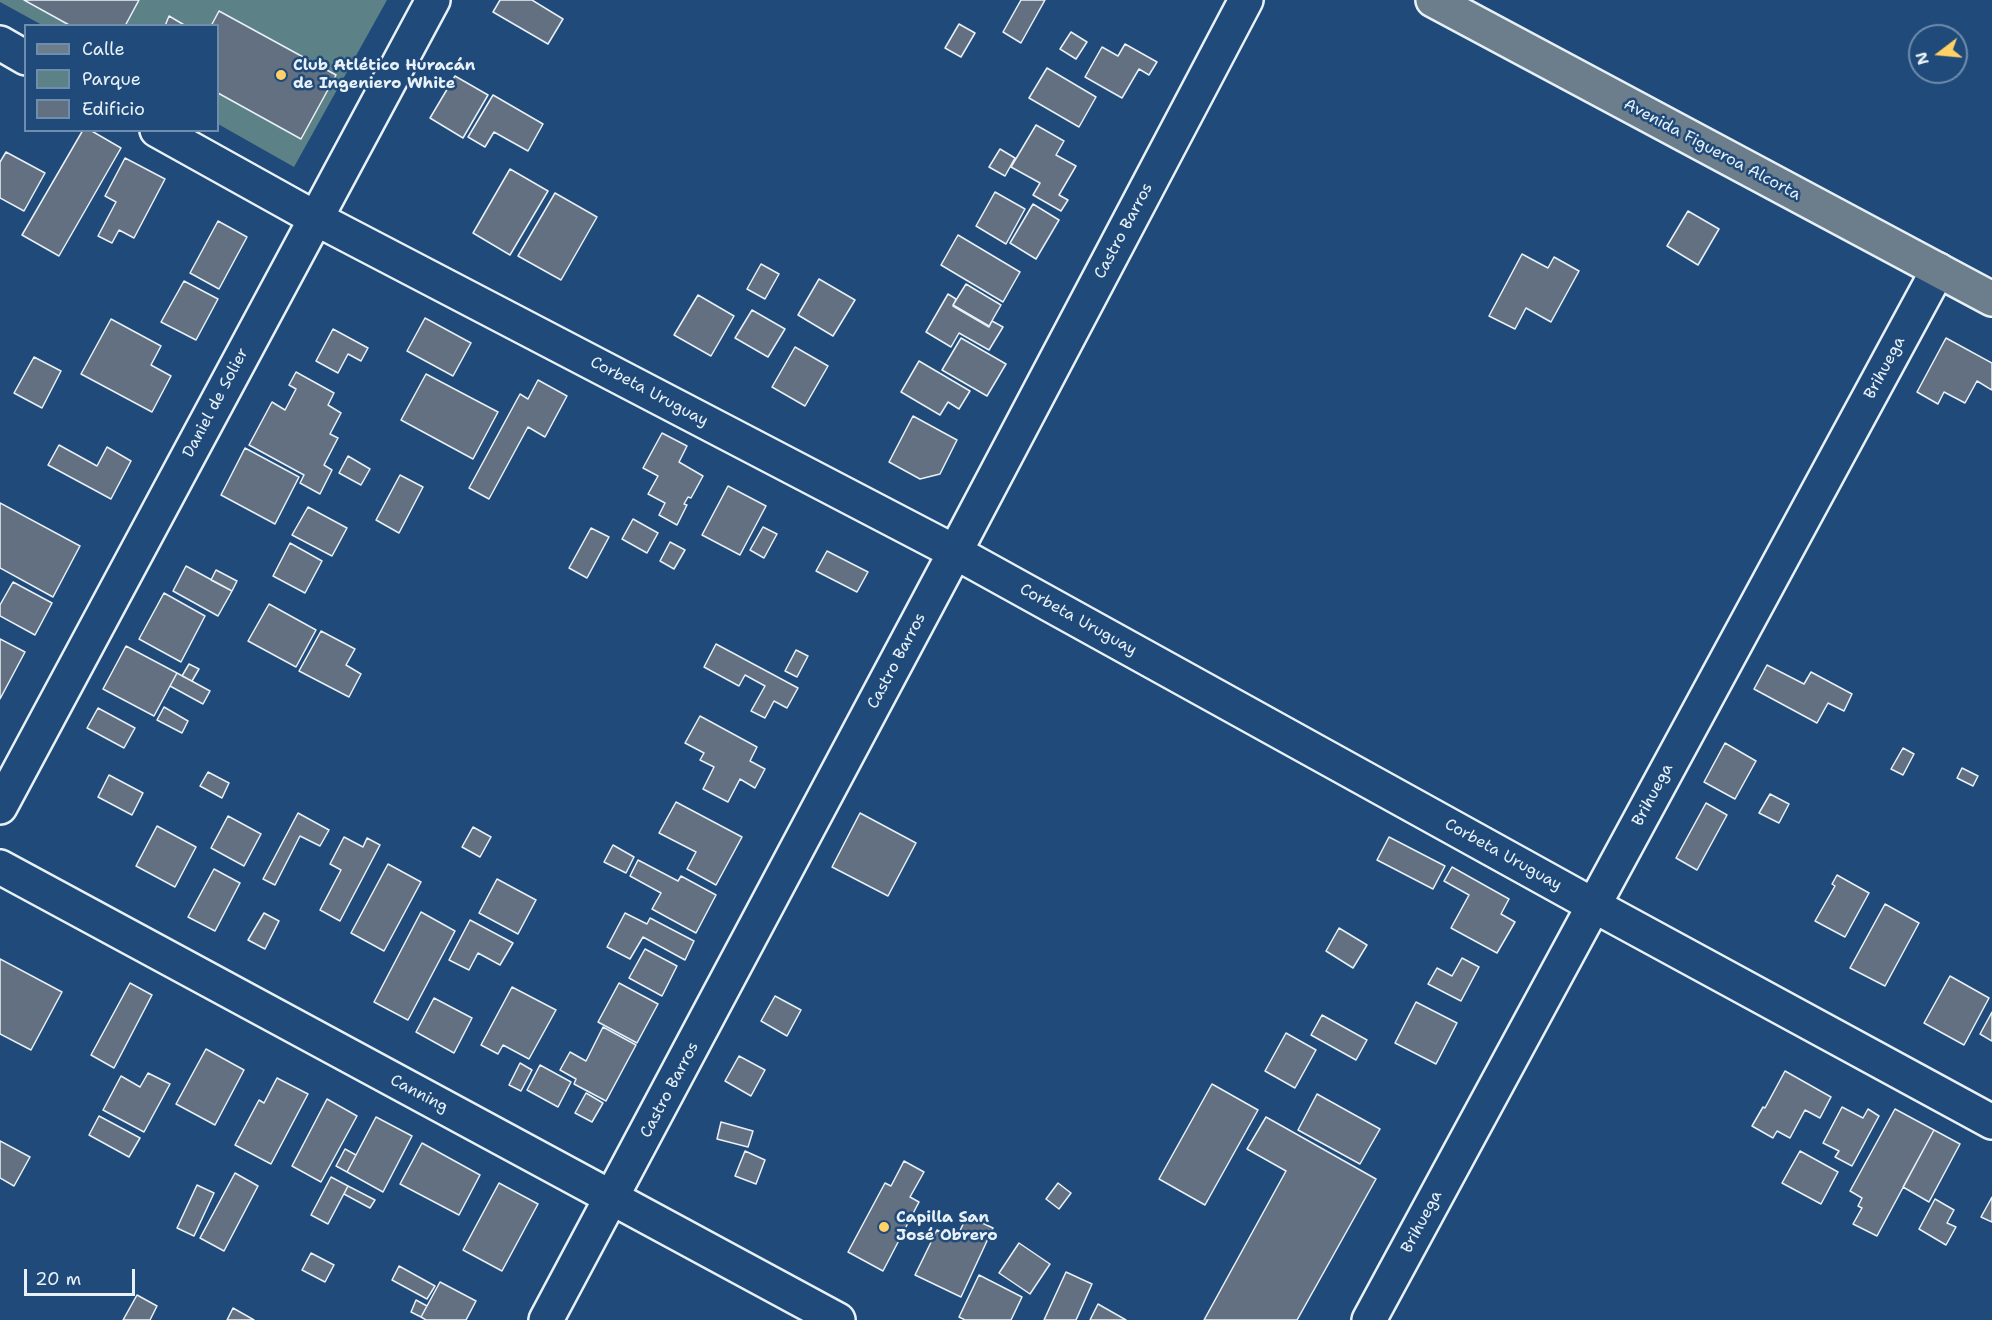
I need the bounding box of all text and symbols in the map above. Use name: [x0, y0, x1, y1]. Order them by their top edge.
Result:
legend: [24, 24, 219, 132]
north arrow: [1908, 24, 1968, 84]
text: Calle: [82, 37, 125, 61]
text: N: [1910, 50, 1934, 68]
place label: Club Atlético Huracán de Ingeniero White: [293, 56, 475, 94]
text: Parque: [82, 67, 141, 91]
marker: Club Atlético Huracán de Ingeniero White: [274, 68, 288, 82]
street label: Avenida Figueroa Alcorta: [1620, 95, 1804, 205]
text: Edificio: [82, 97, 145, 121]
street label: Castro Barros: [1091, 180, 1157, 282]
street label: Brihuega: [1861, 333, 1909, 403]
street label: Daniel de Solier: [179, 345, 253, 461]
street label: Corbeta Uruguay: [587, 353, 711, 431]
street label: Corbeta Uruguay: [1016, 580, 1140, 660]
street label: Castro Barros: [864, 610, 930, 712]
street label: Brihuega: [1629, 760, 1677, 830]
street label: Corbeta Uruguay: [1441, 815, 1565, 895]
street label: Castro Barros: [637, 1039, 703, 1141]
street label: Canning: [387, 1071, 451, 1117]
street label: Brihuega: [1398, 1187, 1446, 1257]
place label: Capilla San José Obrero: [896, 1208, 998, 1246]
marker: Capilla San José Obrero: [877, 1220, 891, 1234]
scale bar: [27, 1257, 138, 1295]
text: 20 m: [35, 1267, 81, 1291]

